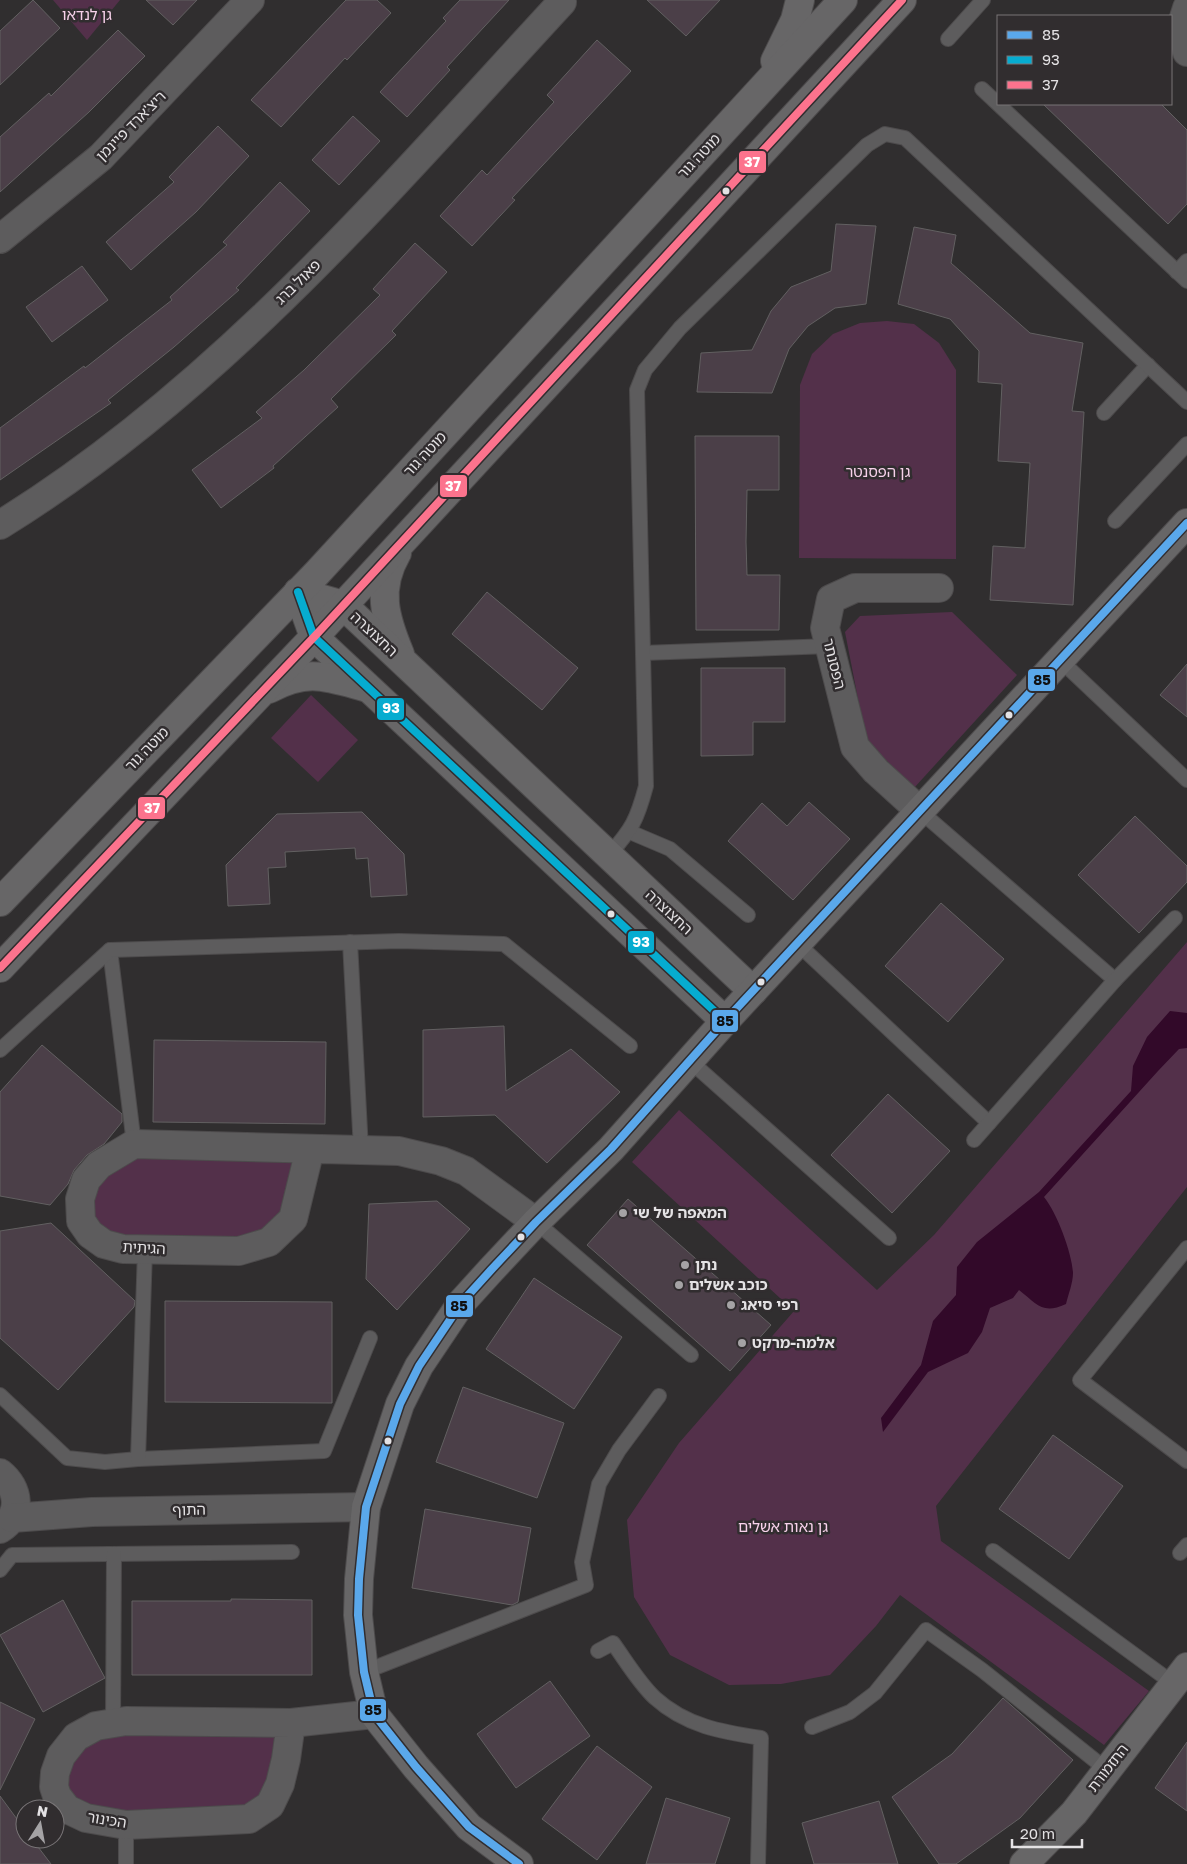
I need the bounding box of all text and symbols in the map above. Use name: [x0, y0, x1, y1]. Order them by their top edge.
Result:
park label: גן לנדאו: [62, 5, 112, 23]
legend: [997, 15, 1172, 105]
text: 85: [1042, 25, 1060, 43]
text: 93: [1042, 50, 1060, 68]
text: 37: [1042, 75, 1059, 93]
street label: ריצ'ארד פיינמן: [92, 87, 169, 164]
street label: מוטה גור: [673, 129, 724, 181]
line badge: 37: [738, 150, 767, 174]
text: 37: [744, 153, 760, 170]
unlabelled marker: [721, 186, 731, 196]
street label: פאול ברג: [271, 255, 324, 307]
street label: מוטה גור: [399, 427, 450, 479]
park label: גן הפסנטר: [846, 462, 911, 480]
line badge: 37: [439, 474, 468, 498]
text: 37: [445, 477, 461, 494]
street label: החצוצרה: [347, 607, 402, 660]
street label: הפסנתר: [820, 636, 850, 691]
line badge: 85: [1027, 668, 1056, 692]
text: 85: [1033, 671, 1051, 688]
line badge: 93: [376, 697, 405, 721]
text: 93: [382, 699, 400, 716]
unlabelled marker: [1004, 710, 1014, 720]
street label: מוטה גור: [121, 722, 172, 774]
line badge: 37: [137, 796, 166, 820]
text: 37: [144, 799, 160, 816]
street label: החצוצרה: [642, 885, 697, 938]
unlabelled marker: [606, 909, 616, 919]
line badge: 93: [627, 930, 655, 954]
text: 93: [632, 933, 650, 950]
unlabelled marker: [756, 977, 766, 987]
line badge: 85: [711, 1009, 739, 1033]
text: 85: [716, 1012, 734, 1029]
place label: המאפה של שי: [633, 1203, 727, 1221]
marker: המאפה של שי: [617, 1207, 629, 1219]
unlabelled marker: [516, 1232, 526, 1242]
street label: הגיתית: [122, 1237, 166, 1257]
place label: נתן: [695, 1255, 717, 1273]
marker: נתן: [679, 1259, 691, 1271]
place label: כוכב אשלים: [689, 1275, 768, 1293]
marker: כוכב אשלים: [673, 1279, 685, 1291]
line badge: 85: [445, 1294, 474, 1318]
place label: רפי סיאג: [741, 1295, 798, 1313]
text: 85: [450, 1297, 468, 1314]
marker: רפי סיאג: [725, 1299, 737, 1311]
place label: אלמה-מרקט: [752, 1333, 835, 1351]
marker: אלמה-מרקט: [736, 1337, 748, 1349]
unlabelled marker: [383, 1436, 393, 1446]
street label: התוף: [172, 1500, 206, 1518]
park label: גן נאות אשלים: [738, 1517, 828, 1535]
line badge: 85: [359, 1698, 387, 1722]
text: 85: [364, 1701, 382, 1718]
street label: התזמורת: [1083, 1740, 1132, 1795]
north arrow: [15, 1799, 65, 1849]
text: N: [36, 1801, 49, 1820]
street label: הכינור: [86, 1807, 128, 1831]
scale bar: [1012, 1816, 1082, 1848]
text: 20 m: [1020, 1824, 1055, 1842]

